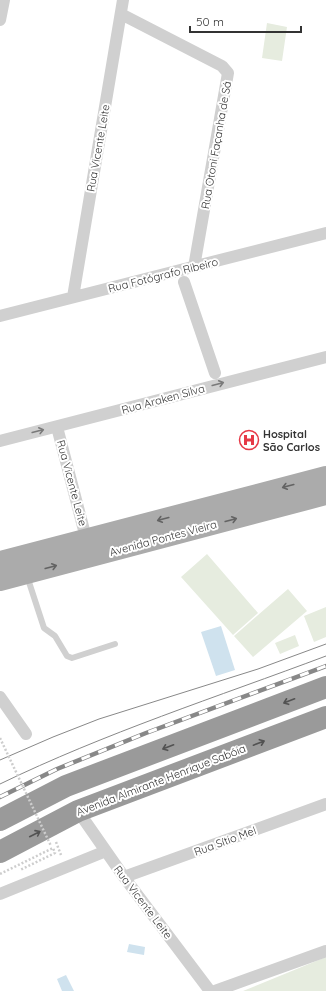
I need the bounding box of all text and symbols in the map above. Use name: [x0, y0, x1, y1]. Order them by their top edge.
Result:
scale bar: [190, 8, 301, 34]
text: 50 m: [196, 14, 224, 29]
street label: Rua Otoni Façanha de Sá: [198, 80, 234, 210]
street label: Rua Vicente Leite: [83, 103, 113, 193]
street label: Rua Fotógrafo Ribeiro: [107, 254, 220, 295]
one-way arrow: [211, 380, 224, 388]
street label: Rua Araken Silva: [120, 381, 206, 417]
one-way arrow: [31, 427, 44, 435]
place label: Hospital São Carlos: [263, 427, 320, 454]
hospital icon: Hospital São Carlos: [238, 429, 260, 451]
street label: Rua Vicente Leite: [54, 439, 90, 527]
one-way arrow: [282, 482, 295, 490]
one-way arrow: [156, 515, 169, 523]
one-way arrow: [224, 516, 237, 523]
street label: Avenida Pontes Vieira: [108, 517, 218, 559]
one-way arrow: [44, 563, 57, 570]
one-way arrow: [284, 697, 296, 705]
one-way arrow: [252, 738, 264, 746]
street label: Avenida Almirante Henrique Sabóia: [74, 741, 248, 819]
one-way arrow: [162, 744, 174, 752]
street label: Rua Sítio Mel: [192, 823, 258, 859]
one-way arrow: [28, 830, 40, 837]
street label: Rua Vicente Leite: [111, 863, 175, 941]

